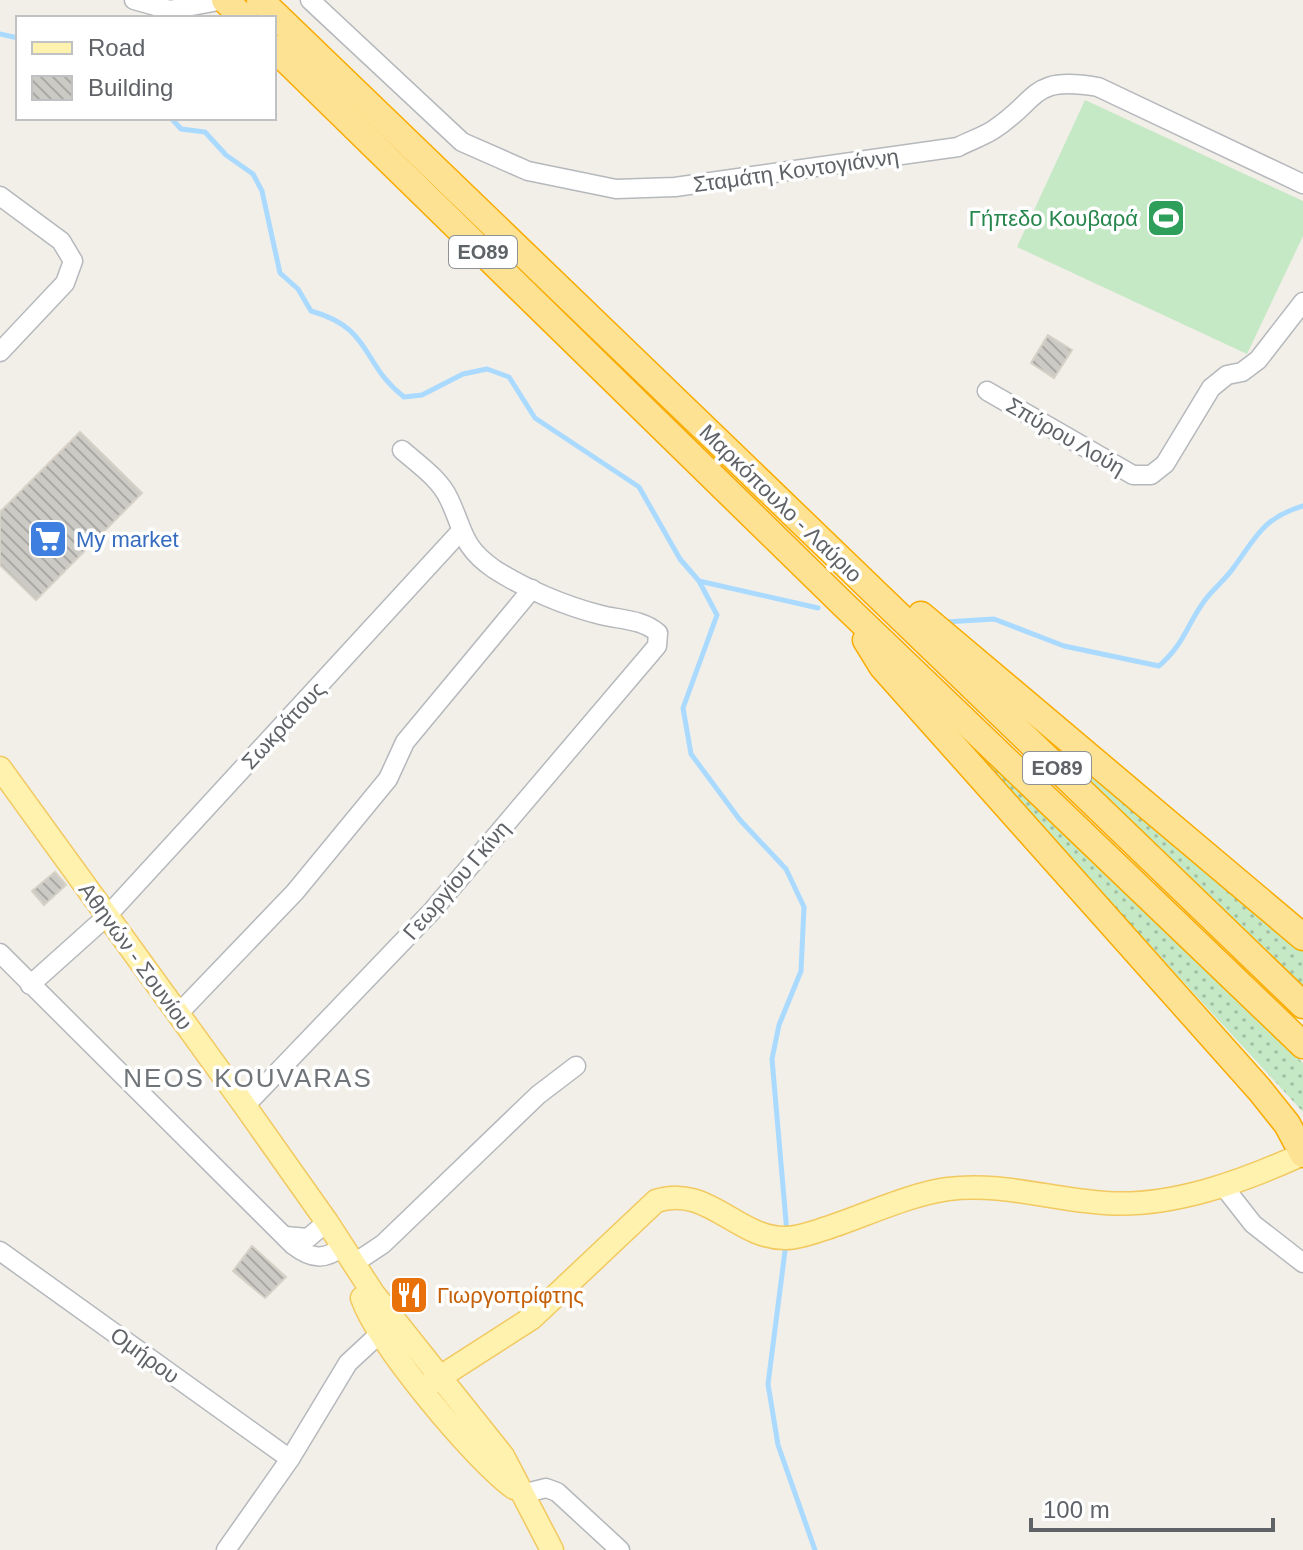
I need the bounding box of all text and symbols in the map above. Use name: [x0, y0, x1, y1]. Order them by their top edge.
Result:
legend: [16, 16, 276, 120]
text: Road: [88, 34, 145, 61]
text: Building: [88, 74, 173, 101]
street label: Σταμάτη Κοντογιάννη: [692, 144, 900, 197]
sports icon: Γήπεδο Κουβαρά: [1145, 197, 1187, 239]
place label: Γήπεδο Κουβαρά: [969, 206, 1138, 231]
road number: ΕΟ89: [449, 236, 517, 268]
street label: Σπύρου Λούη: [1002, 392, 1129, 480]
street label: Μαρκόπουλο - Λαύριο: [694, 419, 867, 587]
supermarket icon: My market: [27, 518, 69, 560]
place label: My market: [76, 527, 179, 552]
street label: Σωκράτους: [237, 676, 330, 774]
road number: ΕΟ89: [1023, 752, 1091, 784]
street label: Γεωργίου Γκίνη: [398, 816, 515, 945]
street label: Αθηνών - Σουνίου: [74, 878, 197, 1035]
district label: NEOS KOUVARAS: [123, 1063, 373, 1093]
restaurant icon: Γιωργοπρίφτης: [388, 1274, 430, 1316]
place label: Γιωργοπρίφτης: [437, 1283, 584, 1308]
street label: Ομήρου: [105, 1322, 184, 1389]
scale bar: [1031, 1482, 1273, 1532]
text: 100 m: [1043, 1496, 1110, 1523]

